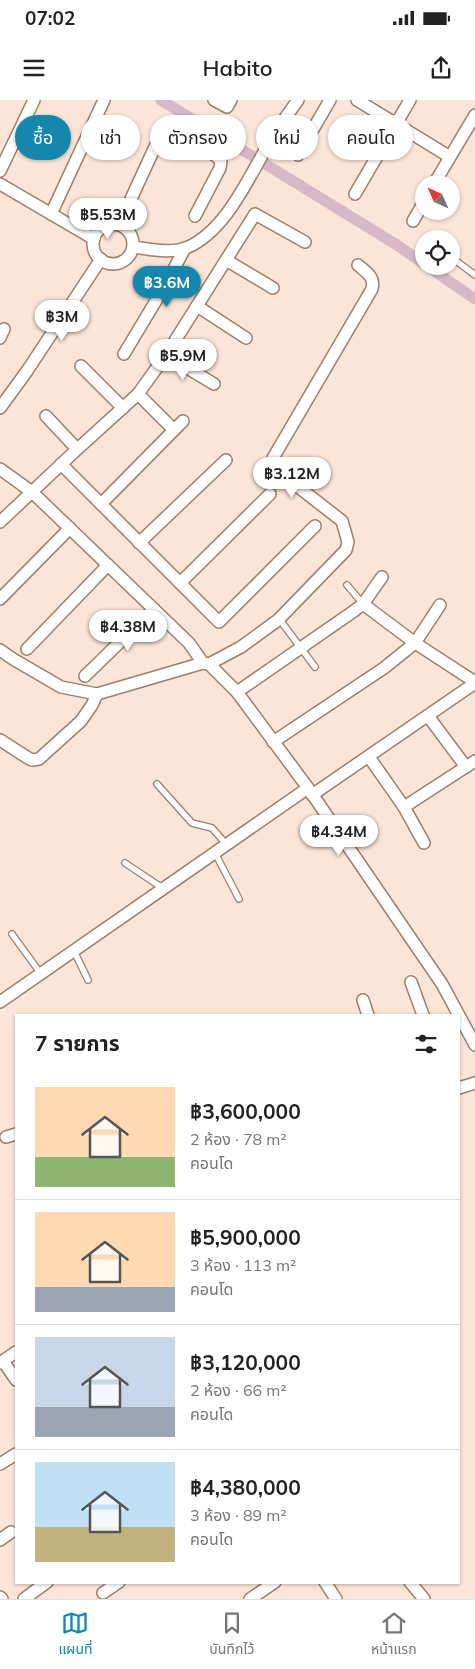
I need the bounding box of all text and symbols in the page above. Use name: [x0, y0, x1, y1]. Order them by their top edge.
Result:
text: 07:02: [25, 6, 75, 30]
icon: menu: [20, 54, 48, 82]
text: Habito: [203, 54, 272, 82]
icon: share: [427, 54, 455, 82]
chip: ซื้อ: [15, 115, 71, 160]
chip: เช่า: [81, 115, 140, 160]
chip: ตัวกรอง: [150, 115, 246, 160]
chip: ใหม่: [256, 115, 318, 160]
chip: คอนโด: [328, 115, 413, 160]
north arrow: [415, 175, 460, 220]
map controls: [415, 175, 460, 275]
pin: ฿5.53M: [67, 198, 149, 240]
text: ฿5.53M: [80, 204, 136, 224]
button: locate: [415, 230, 460, 275]
pin: ฿3.6M: [132, 266, 202, 308]
text: ฿3.6M: [144, 272, 190, 292]
pin: ฿3M: [38, 300, 86, 342]
text: ฿3M: [46, 306, 78, 326]
pin: ฿5.9M: [148, 338, 218, 381]
text: ฿5.9M: [160, 345, 206, 365]
pin: ฿3.12M: [251, 456, 333, 499]
text: ฿3.12M: [264, 463, 320, 483]
pin: ฿4.38M: [87, 610, 169, 652]
text: ฿4.38M: [100, 616, 156, 636]
pin: ฿4.34M: [298, 814, 380, 857]
text: ฿4.34M: [311, 821, 367, 841]
text: 7 รายการ: [35, 1030, 120, 1056]
icon: filters: [412, 1030, 440, 1058]
text: ฿3,600,000: [190, 1098, 301, 1124]
icon: home: [75, 1107, 135, 1167]
text: 2 ห้อง · 78 m²: [190, 1129, 287, 1149]
text: คอนโด: [190, 1153, 233, 1173]
text: ฿5,900,000: [190, 1224, 301, 1250]
icon: home: [75, 1232, 135, 1292]
text: 3 ห้อง · 113 m²: [190, 1255, 296, 1275]
text: คอนโด: [190, 1279, 233, 1299]
text: ฿3,120,000: [190, 1349, 301, 1375]
icon: home: [75, 1357, 135, 1417]
text: 2 ห้อง · 66 m²: [190, 1380, 287, 1400]
text: คอนโด: [190, 1404, 233, 1424]
text: ฿4,380,000: [190, 1474, 301, 1500]
icon: home: [75, 1482, 135, 1542]
text: 3 ห้อง · 89 m²: [190, 1505, 287, 1525]
text: คอนโด: [190, 1529, 233, 1549]
tab: แผนที่: [58, 1609, 93, 1660]
tab: บันทึกไว้: [209, 1609, 254, 1660]
tab: หน้าแรก: [371, 1609, 417, 1660]

